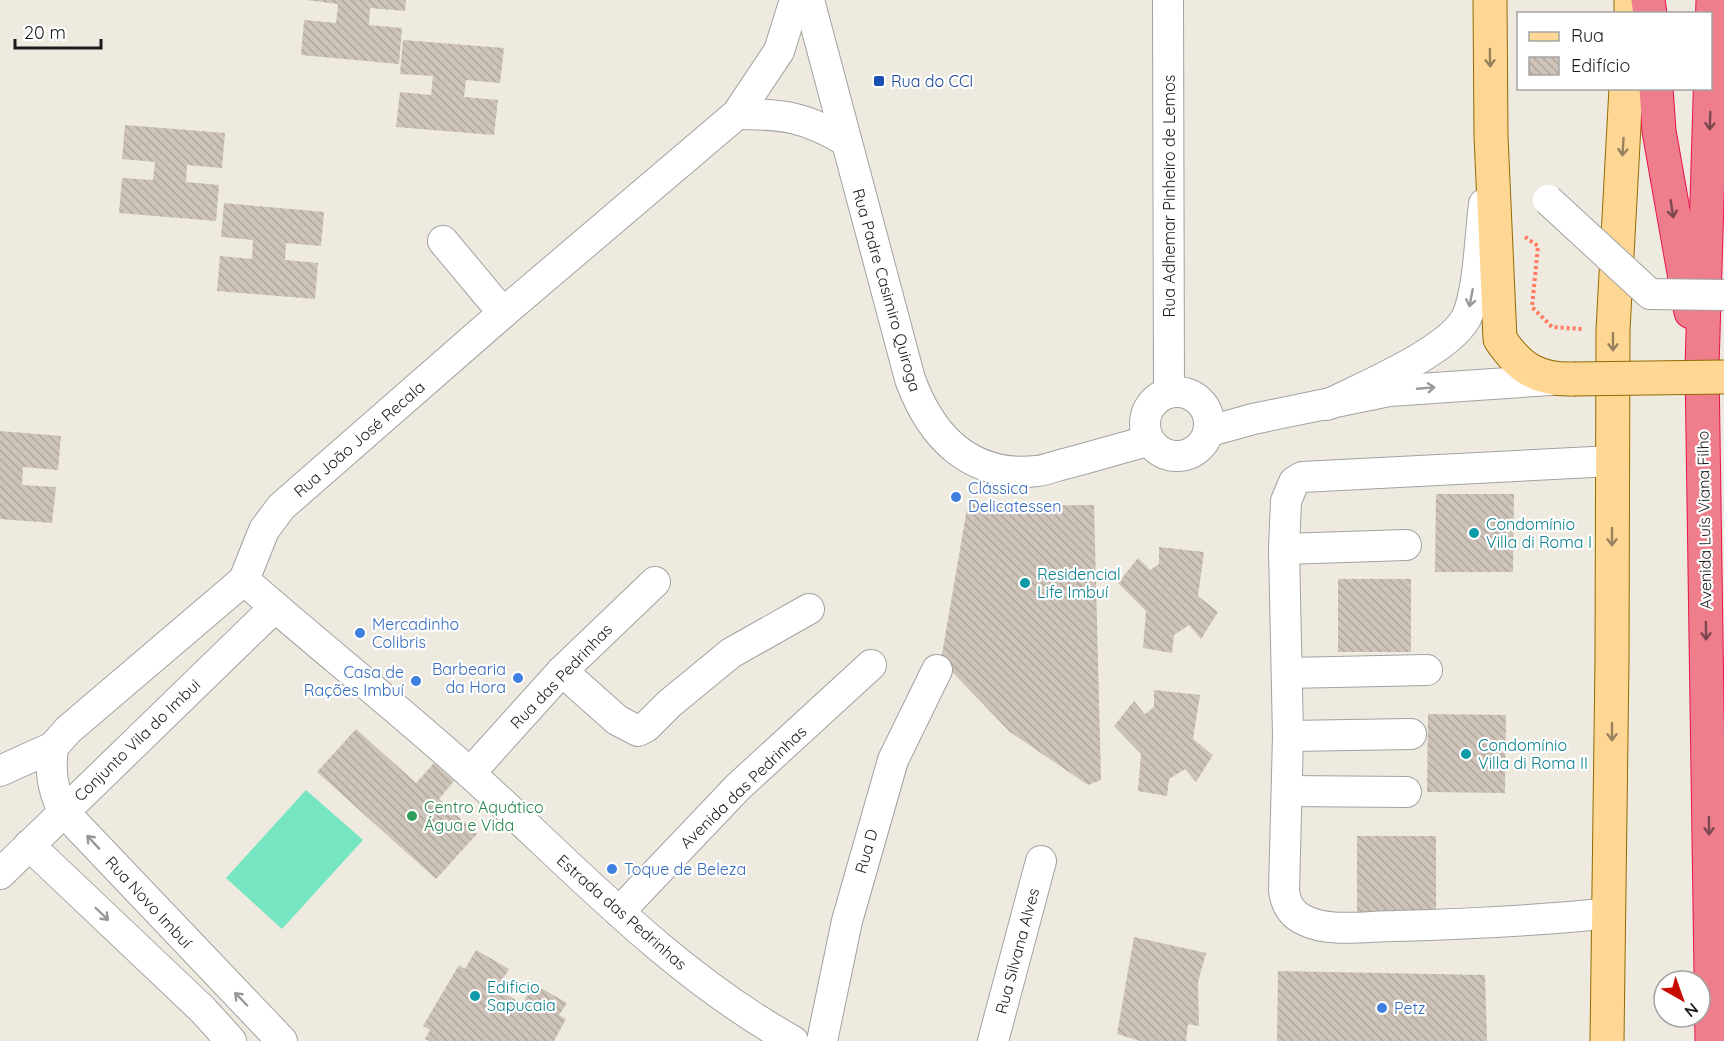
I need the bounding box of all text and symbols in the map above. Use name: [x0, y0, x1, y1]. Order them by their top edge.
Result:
scale bar: [15, 12, 100, 50]
legend: [1517, 12, 1712, 90]
text: 20 m: [24, 21, 66, 44]
text: Rua: [1571, 24, 1604, 47]
one-way arrow: [1484, 48, 1495, 68]
text: Edifício: [1571, 54, 1630, 77]
place label: Rua do CCI: [891, 71, 973, 91]
marker: Rua do CCI: [872, 74, 886, 88]
street label: Rua Adhemar Pinheiro de Lemos: [1159, 75, 1179, 317]
one-way arrow: [1704, 111, 1715, 131]
one-way arrow: [1618, 136, 1629, 156]
street label: Rua Padre Casimiro Quiroga: [848, 186, 926, 394]
one-way arrow: [1667, 198, 1678, 218]
one-way arrow: [1465, 288, 1476, 308]
one-way arrow: [1607, 331, 1618, 351]
street label: Rua João José Recala: [289, 377, 429, 501]
one-way arrow: [1415, 382, 1435, 393]
street label: Avenida Luís Viana Filho: [1692, 431, 1716, 609]
place label: Clássica Delicatessen: [968, 478, 1061, 516]
marker: Clássica Delicatessen: [949, 490, 963, 504]
place label: Condomínio Villa di Roma I: [1486, 514, 1592, 552]
marker: Condomínio Villa di Roma I: [1467, 526, 1481, 540]
one-way arrow: [1606, 526, 1618, 546]
place label: Residencial Life Imbuí: [1037, 564, 1121, 602]
marker: Residencial Life Imbuí: [1018, 576, 1032, 590]
place label: Mercadinho Colibris: [372, 614, 459, 652]
street label: Rua das Pedrinhas: [506, 619, 616, 733]
one-way arrow: [1700, 621, 1712, 641]
marker: Mercadinho Colibris: [353, 626, 367, 640]
place label: Barbearia da Hora: [432, 659, 506, 697]
place label: Casa de Rações Imbuí: [304, 662, 405, 700]
marker: Barbearia da Hora: [511, 671, 525, 685]
marker: Casa de Rações Imbuí: [409, 674, 423, 688]
street label: Conjunto Vila do Imbui: [70, 675, 204, 805]
street label: Avenida das Pedrinhas: [676, 721, 810, 853]
one-way arrow: [1606, 721, 1618, 741]
place label: Condomínio Villa di Roma II: [1478, 735, 1588, 773]
marker: Condomínio Villa di Roma II: [1459, 747, 1473, 761]
place label: Centro Aquático Água e Vida: [424, 797, 544, 835]
marker: Centro Aquático Água e Vida: [405, 809, 419, 823]
one-way arrow: [1703, 816, 1715, 836]
street label: Rua D: [850, 827, 882, 875]
one-way arrow: [86, 835, 100, 850]
street label: Estrada das Pedrinhas: [553, 850, 691, 974]
street label: Rua Novo Imbuí: [101, 852, 197, 952]
place label: Toque de Beleza: [624, 859, 746, 879]
marker: Toque de Beleza: [605, 862, 619, 876]
street label: Rua Silvana Alves: [991, 886, 1043, 1016]
one-way arrow: [95, 906, 110, 921]
north arrow: [1652, 969, 1712, 1029]
place label: Edificio Sapucaia: [487, 977, 556, 1015]
marker: Edificio Sapucaia: [468, 989, 482, 1003]
one-way arrow: [234, 991, 249, 1006]
place label: Petz: [1394, 998, 1426, 1018]
text: N: [1681, 999, 1703, 1022]
marker: Petz: [1375, 1001, 1389, 1015]

